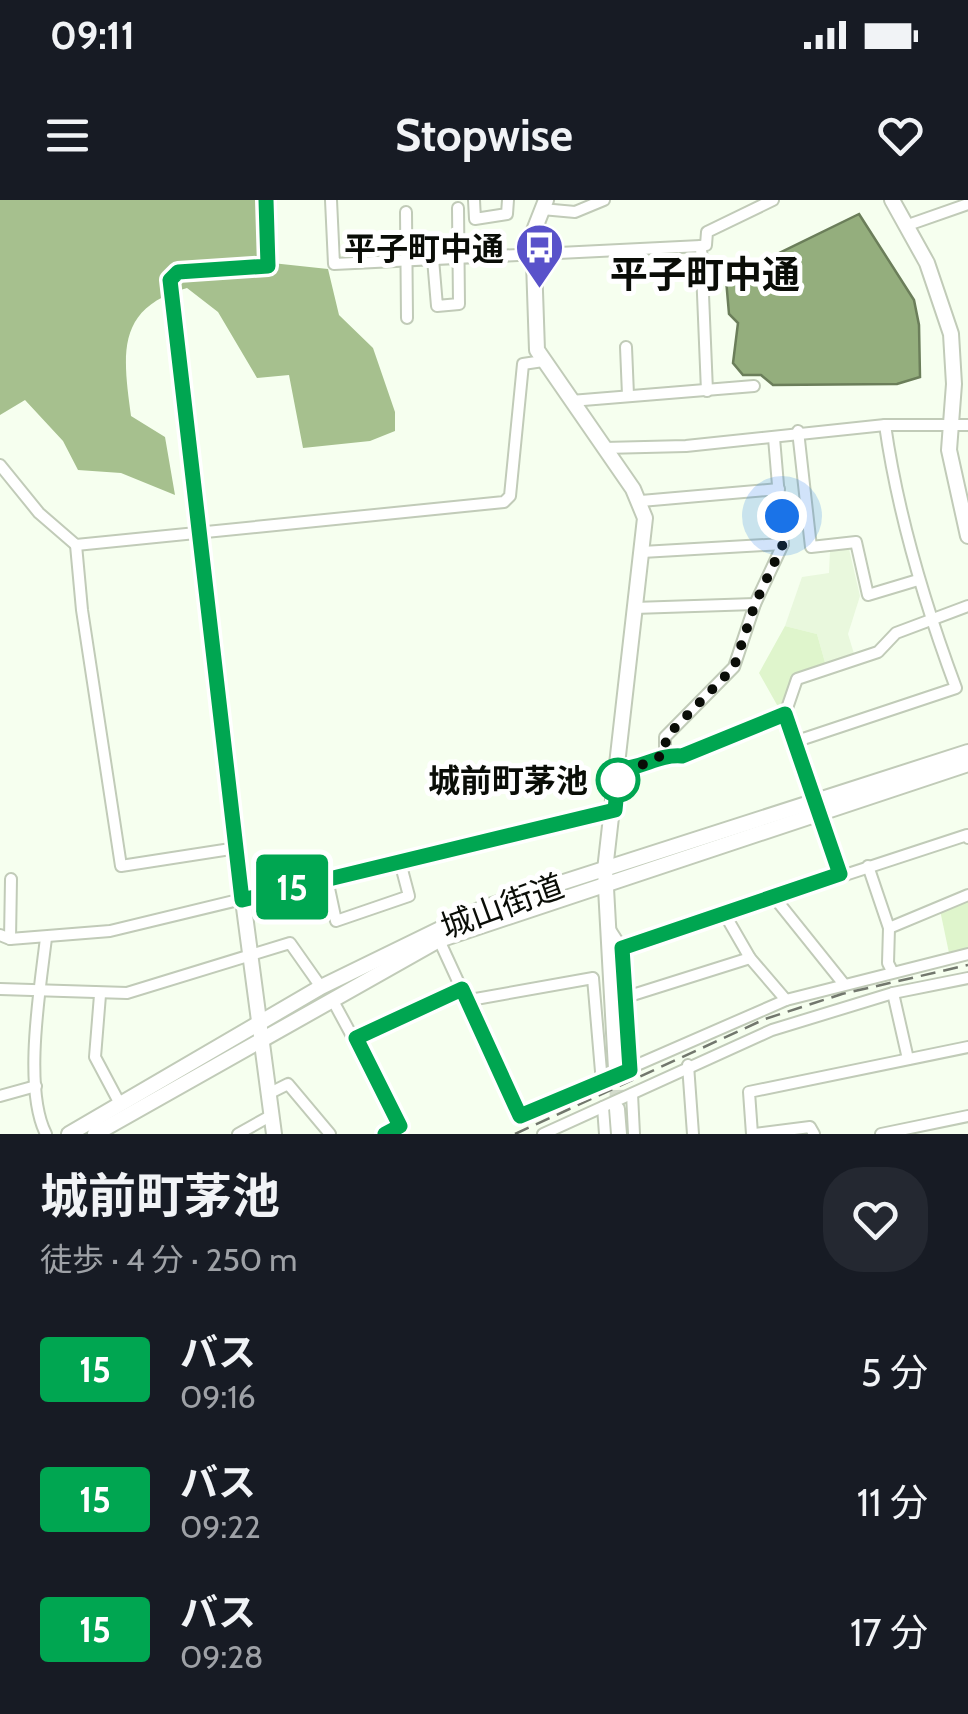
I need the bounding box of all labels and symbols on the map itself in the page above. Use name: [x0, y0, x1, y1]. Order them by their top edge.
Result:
bus stop icon: 平子町中通: [513, 222, 565, 290]
place label: 平子町中通: [344, 229, 504, 268]
district label: 平子町中通: [610, 251, 800, 298]
your location: [757, 491, 807, 541]
marker: 城前町茅池: [597, 759, 639, 801]
place label: 城前町茅池: [428, 761, 588, 800]
line badge: 15: [247, 854, 337, 920]
street label: 城山街道: [435, 866, 569, 946]

